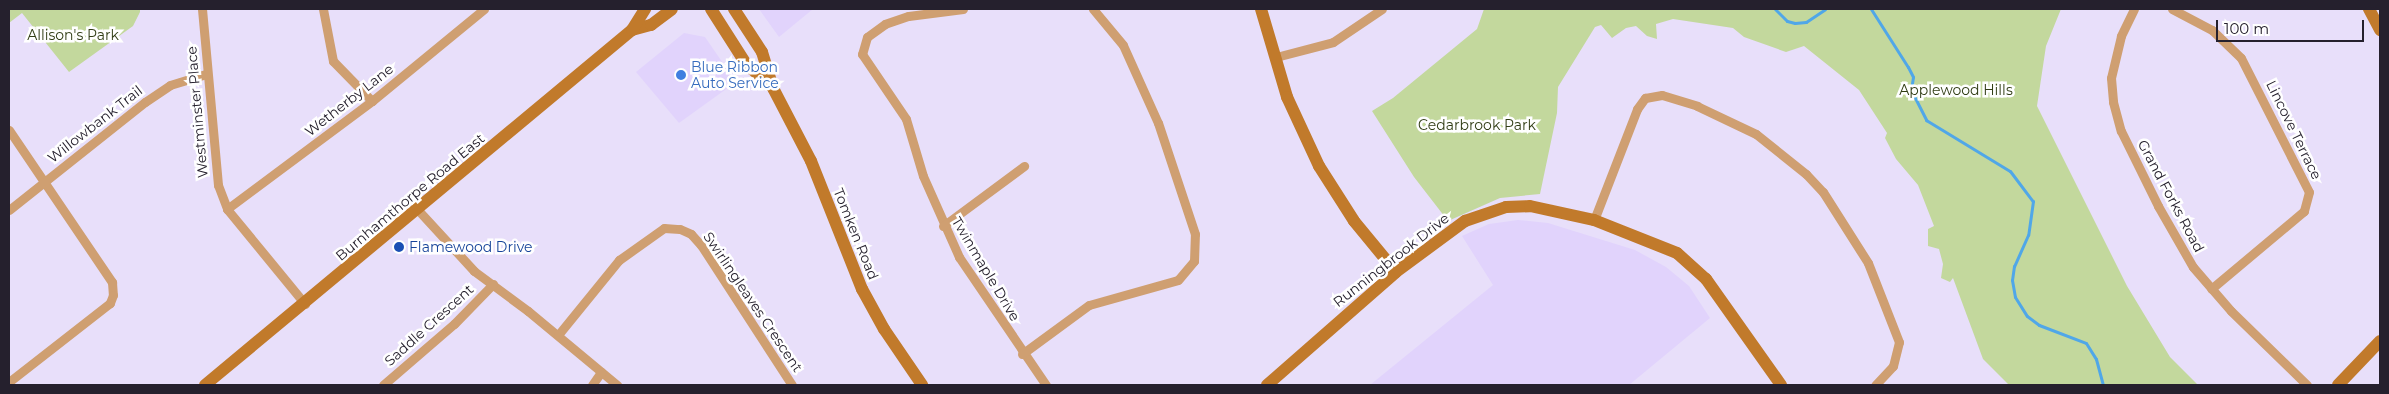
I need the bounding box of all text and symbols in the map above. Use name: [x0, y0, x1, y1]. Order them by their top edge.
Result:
scale bar: [2219, 10, 2366, 42]
text: 100 m: [2224, 19, 2269, 38]
park label: Allison's Park: [27, 27, 119, 43]
street label: Westminster Place: [183, 45, 211, 179]
place label: Blue Ribbon Auto Service: [691, 59, 779, 92]
street label: Wetherby Lane: [302, 60, 396, 140]
marker: Blue Ribbon Auto Service: [675, 69, 687, 81]
street label: Lincove Terrace: [2263, 78, 2325, 182]
street label: Willowbank Trail: [44, 82, 146, 166]
park label: Applewood Hills: [1899, 82, 2013, 98]
park label: Cedarbrook Park: [1418, 117, 1536, 133]
street label: Burnhamthorpe Road East: [332, 130, 488, 264]
street label: Grand Forks Road: [2134, 137, 2208, 255]
street label: Tomken Road: [830, 186, 882, 282]
street label: Runningbrook Drive: [1330, 210, 1452, 310]
street label: Twinmaple Drive: [948, 214, 1024, 324]
street label: Swirlingleaves Crescent: [700, 229, 806, 375]
place label: Flamewood Drive: [409, 239, 533, 255]
marker: Flamewood Drive: [393, 241, 405, 253]
street label: Saddle Crescent: [381, 281, 477, 369]

